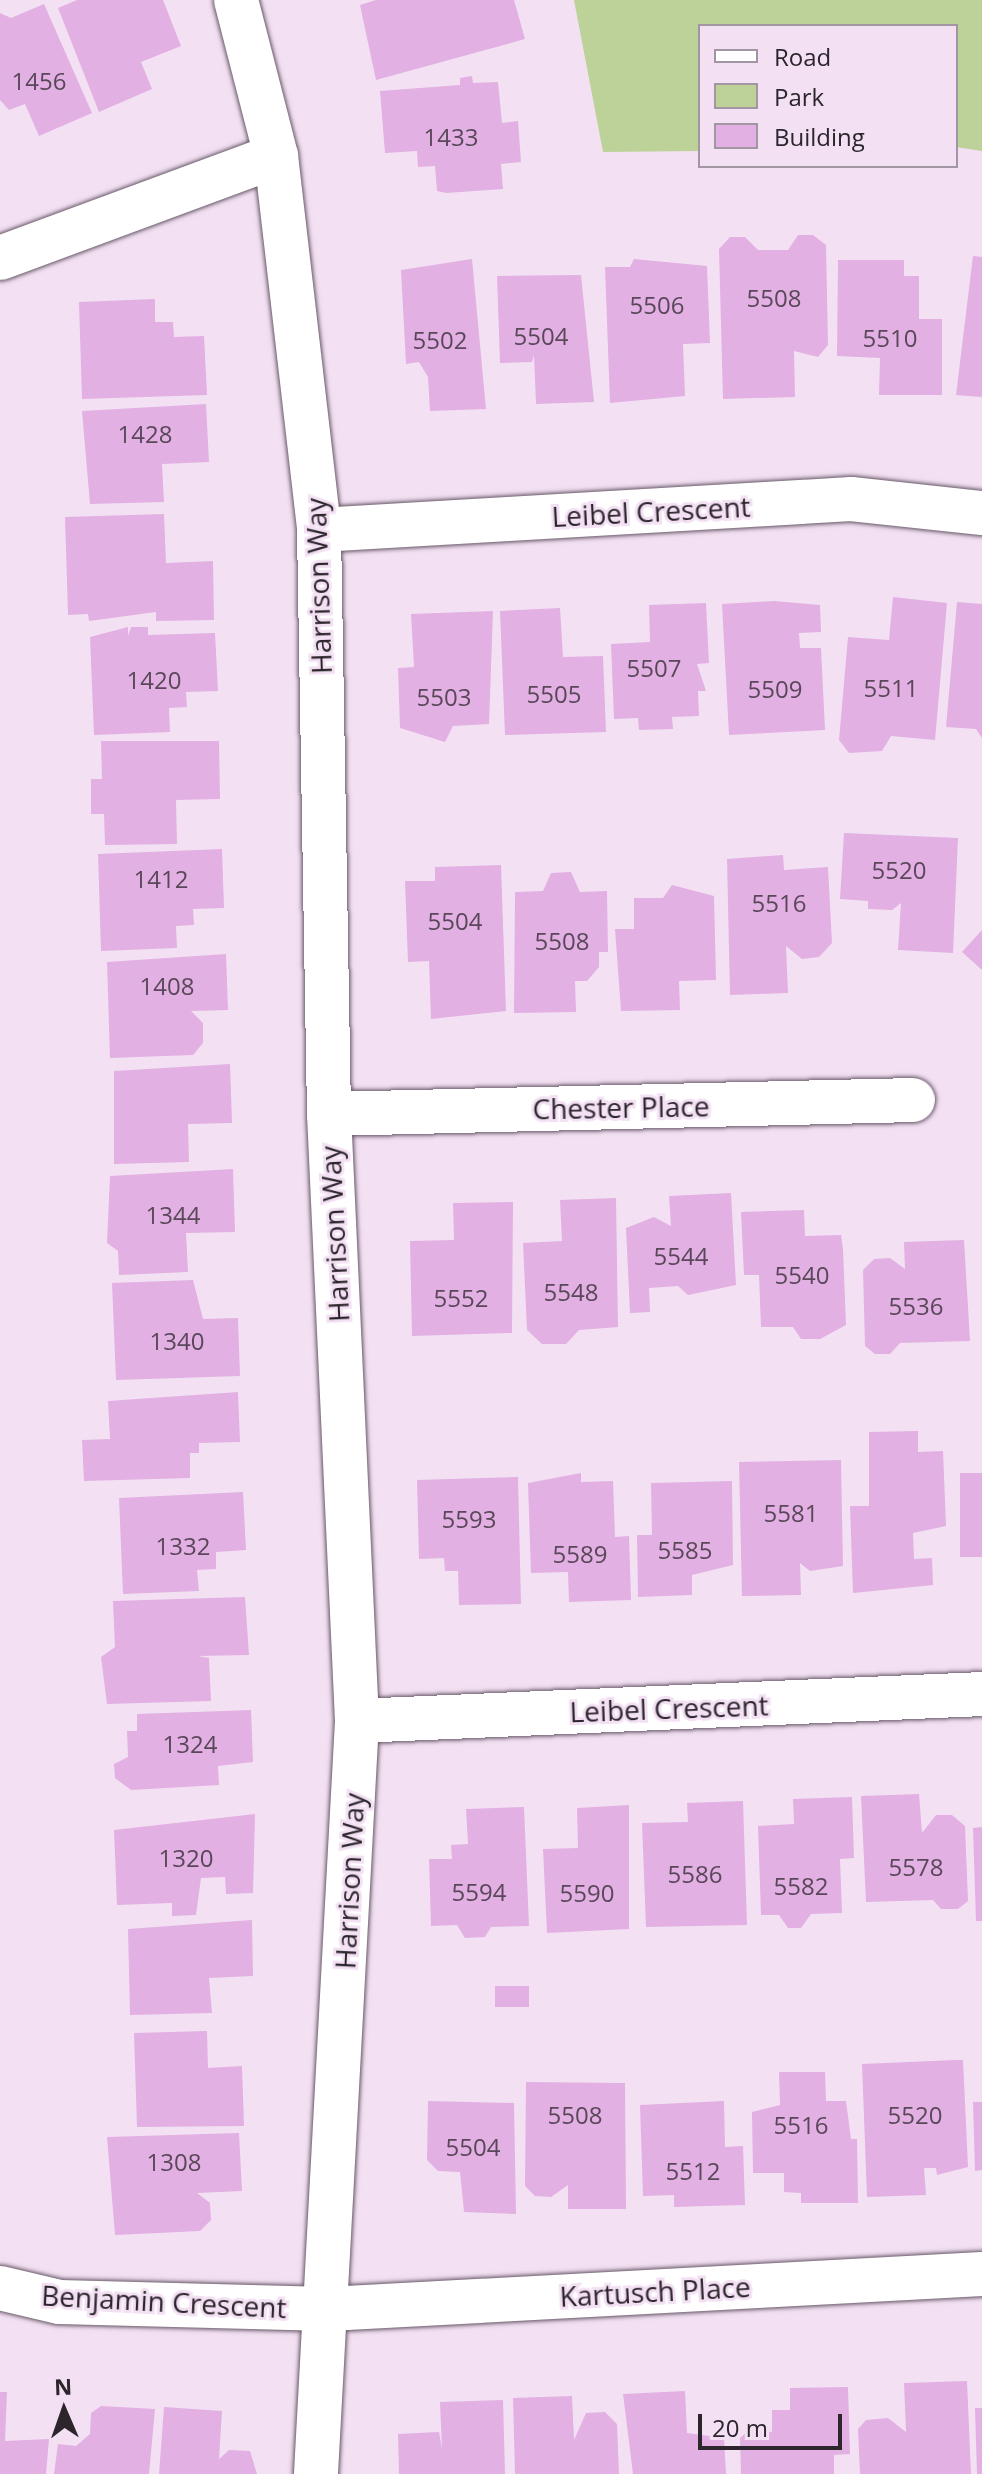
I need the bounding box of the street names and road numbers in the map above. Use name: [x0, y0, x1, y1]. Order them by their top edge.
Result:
street label: Leibel Crescent: [551, 489, 751, 533]
street label: Harrison Way: [298, 497, 338, 675]
street label: Chester Place: [532, 1089, 710, 1125]
street label: Harrison Way: [313, 1145, 355, 1323]
street label: Leibel Crescent: [569, 1688, 769, 1728]
street label: Harrison Way: [328, 1792, 370, 1970]
street label: Kartusch Place: [559, 2269, 751, 2313]
street label: Benjamin Crescent: [41, 2278, 287, 2324]

